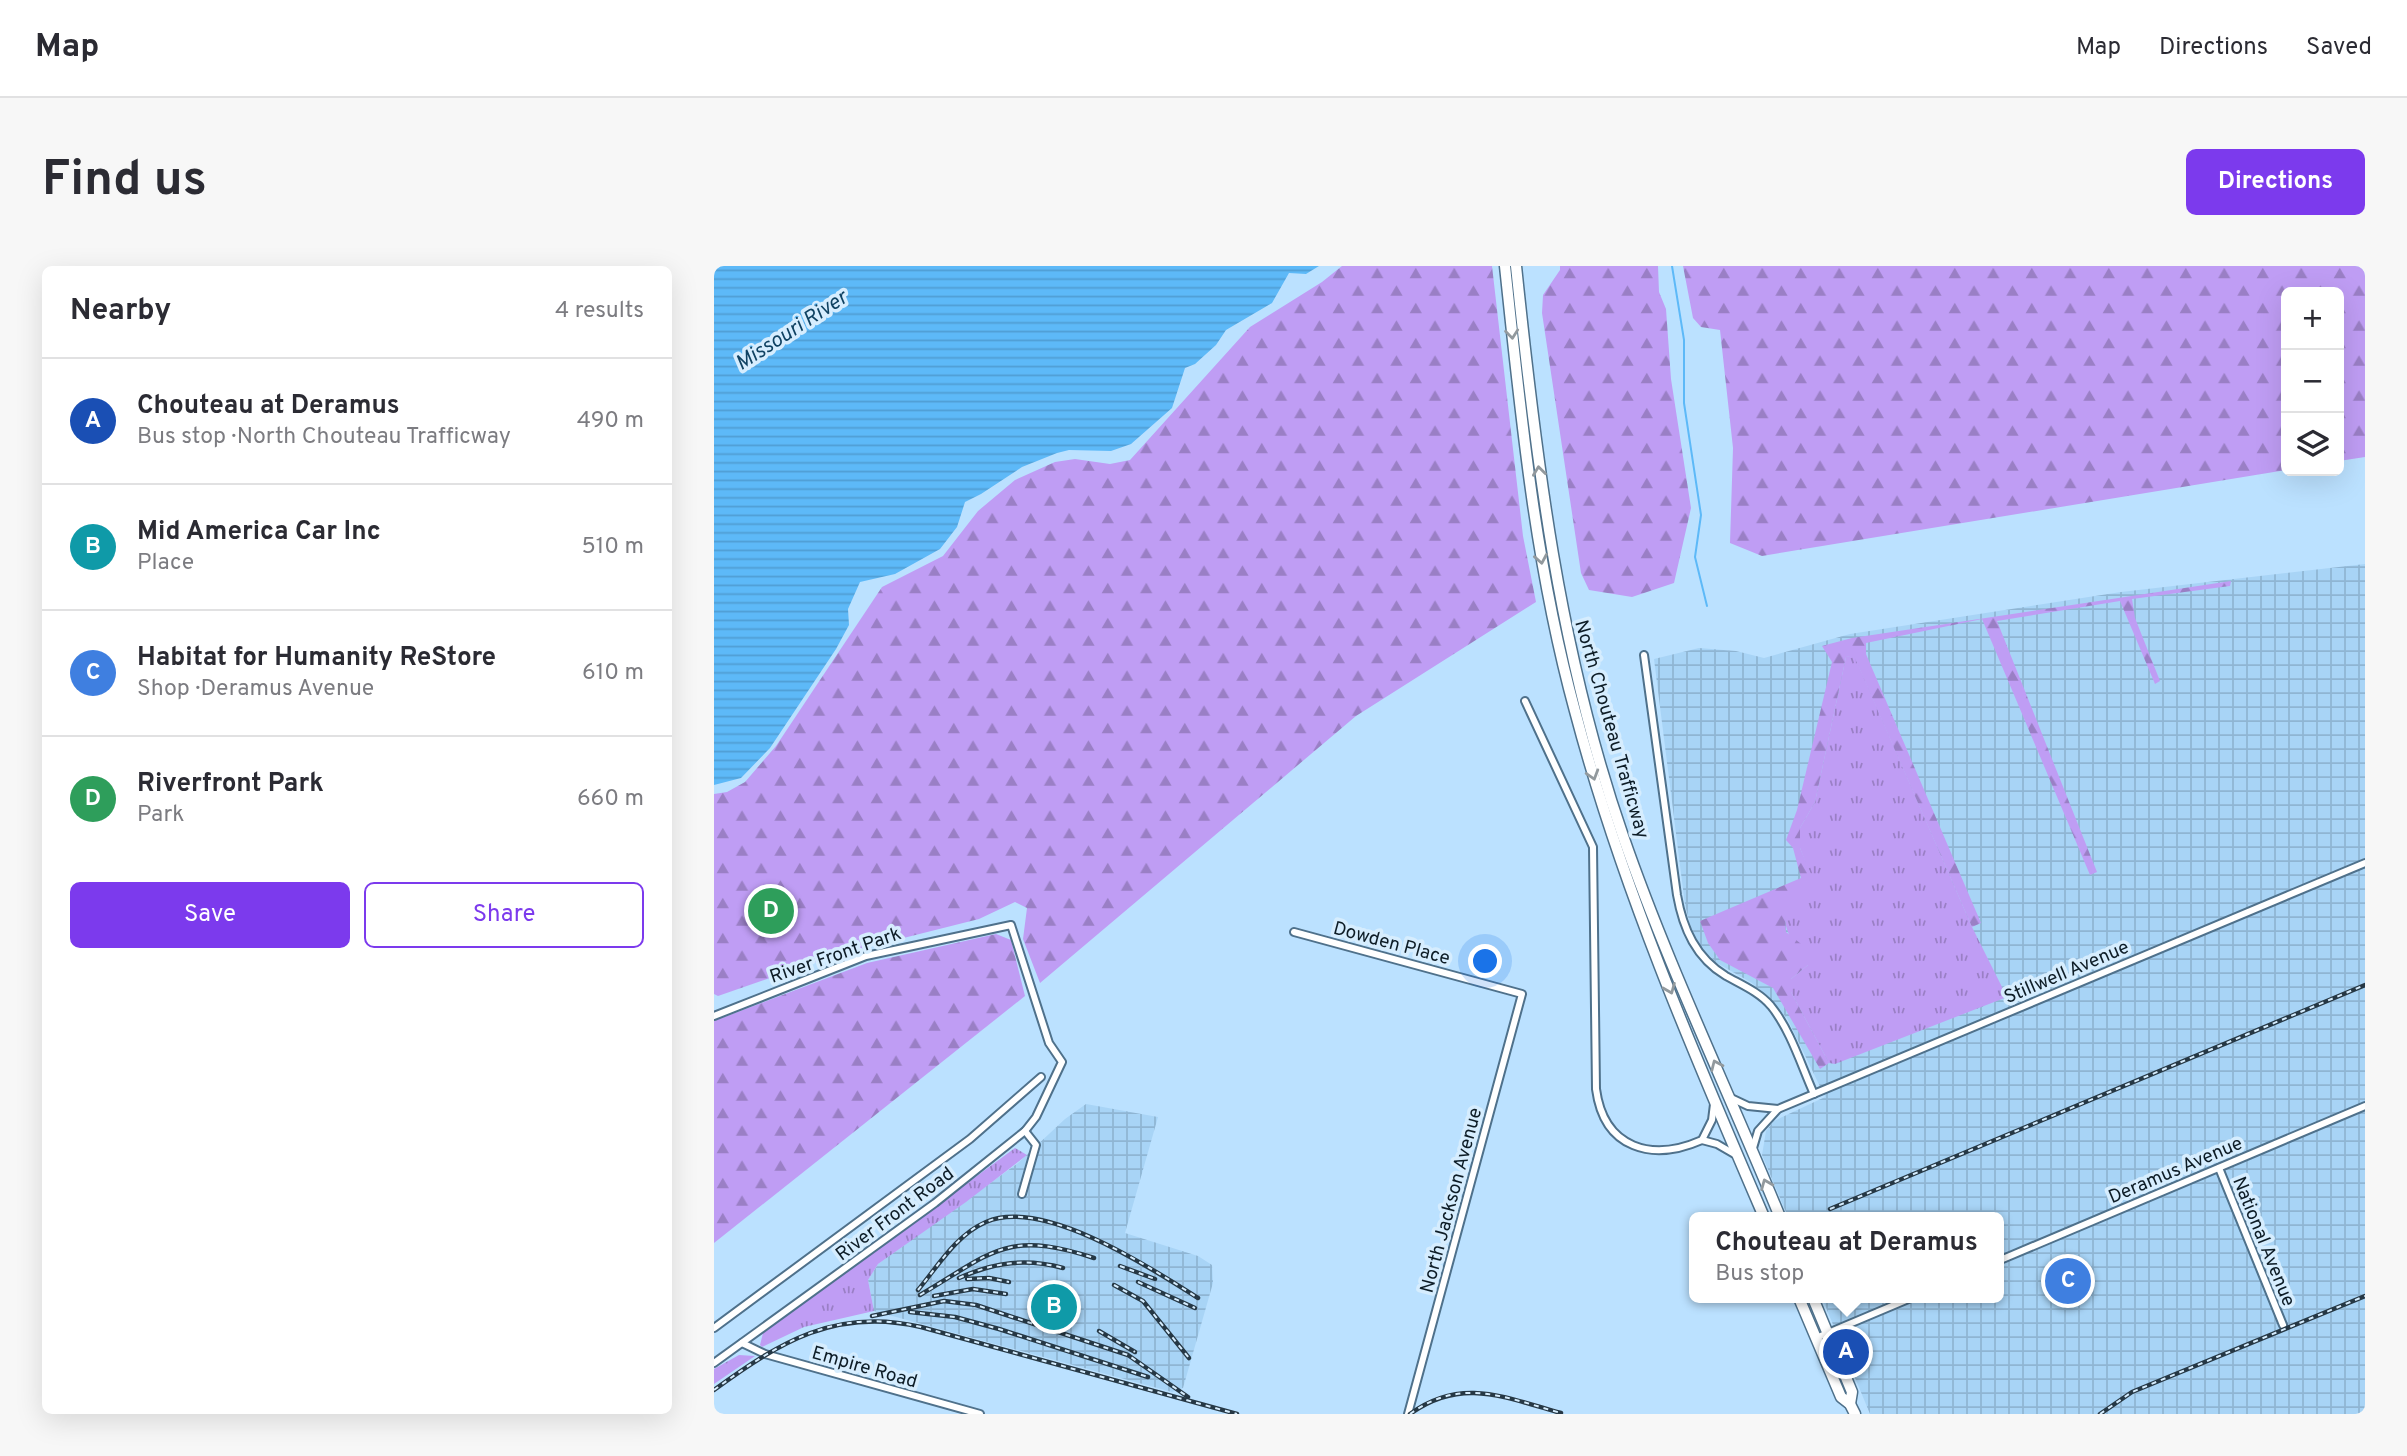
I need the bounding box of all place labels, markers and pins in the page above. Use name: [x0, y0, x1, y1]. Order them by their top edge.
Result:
pin: D: [748, 885, 794, 937]
pin: C: [2045, 1255, 2091, 1307]
pin: B: [1031, 1281, 1077, 1333]
pin: A: [1823, 1326, 1869, 1378]

